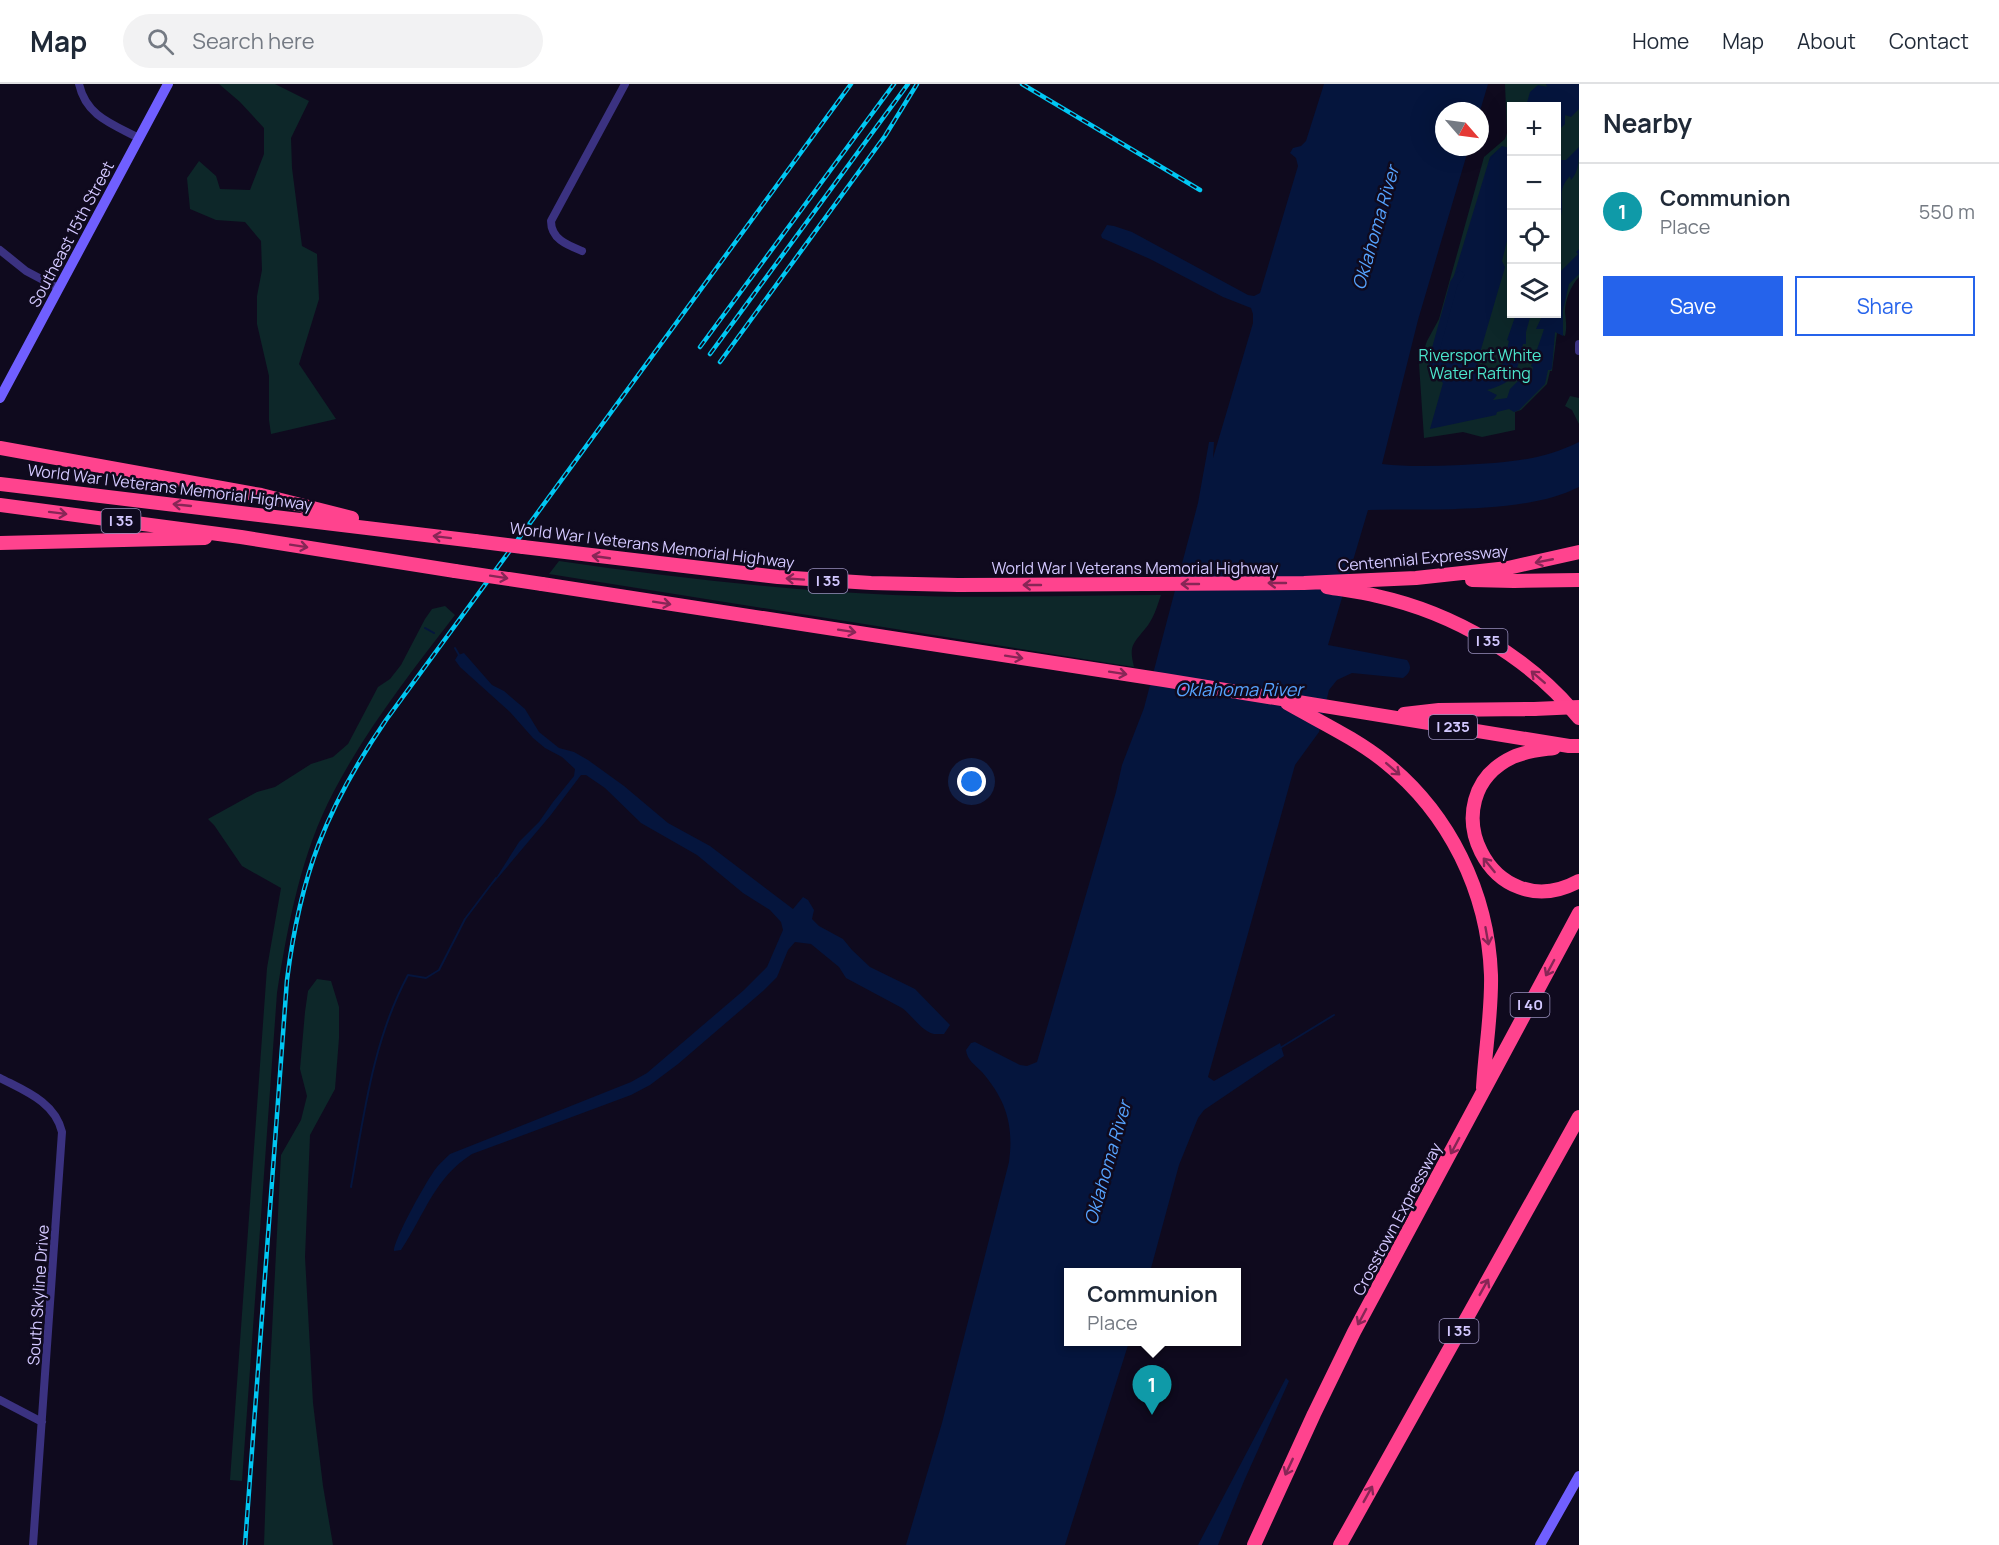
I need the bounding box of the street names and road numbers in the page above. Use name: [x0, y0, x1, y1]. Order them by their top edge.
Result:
street label: Southeast 15th Street: [23, 157, 119, 311]
street label: World War I Veterans Memorial Highway: [26, 459, 314, 515]
road number: I 35: [102, 509, 140, 533]
street label: World War I Veterans Memorial Highway: [508, 517, 796, 573]
street label: Centennial Expressway: [1337, 540, 1510, 576]
street label: World War I Veterans Memorial Highway: [992, 557, 1279, 579]
road number: I 35: [808, 569, 848, 593]
road number: I 35: [1468, 629, 1508, 653]
road number: I 235: [1429, 715, 1477, 739]
road number: I 40: [1510, 993, 1550, 1017]
street label: Crosstown Expressway: [1347, 1138, 1447, 1299]
street label: South Skyline Drive: [22, 1224, 54, 1366]
road number: I 35: [1440, 1319, 1478, 1343]

